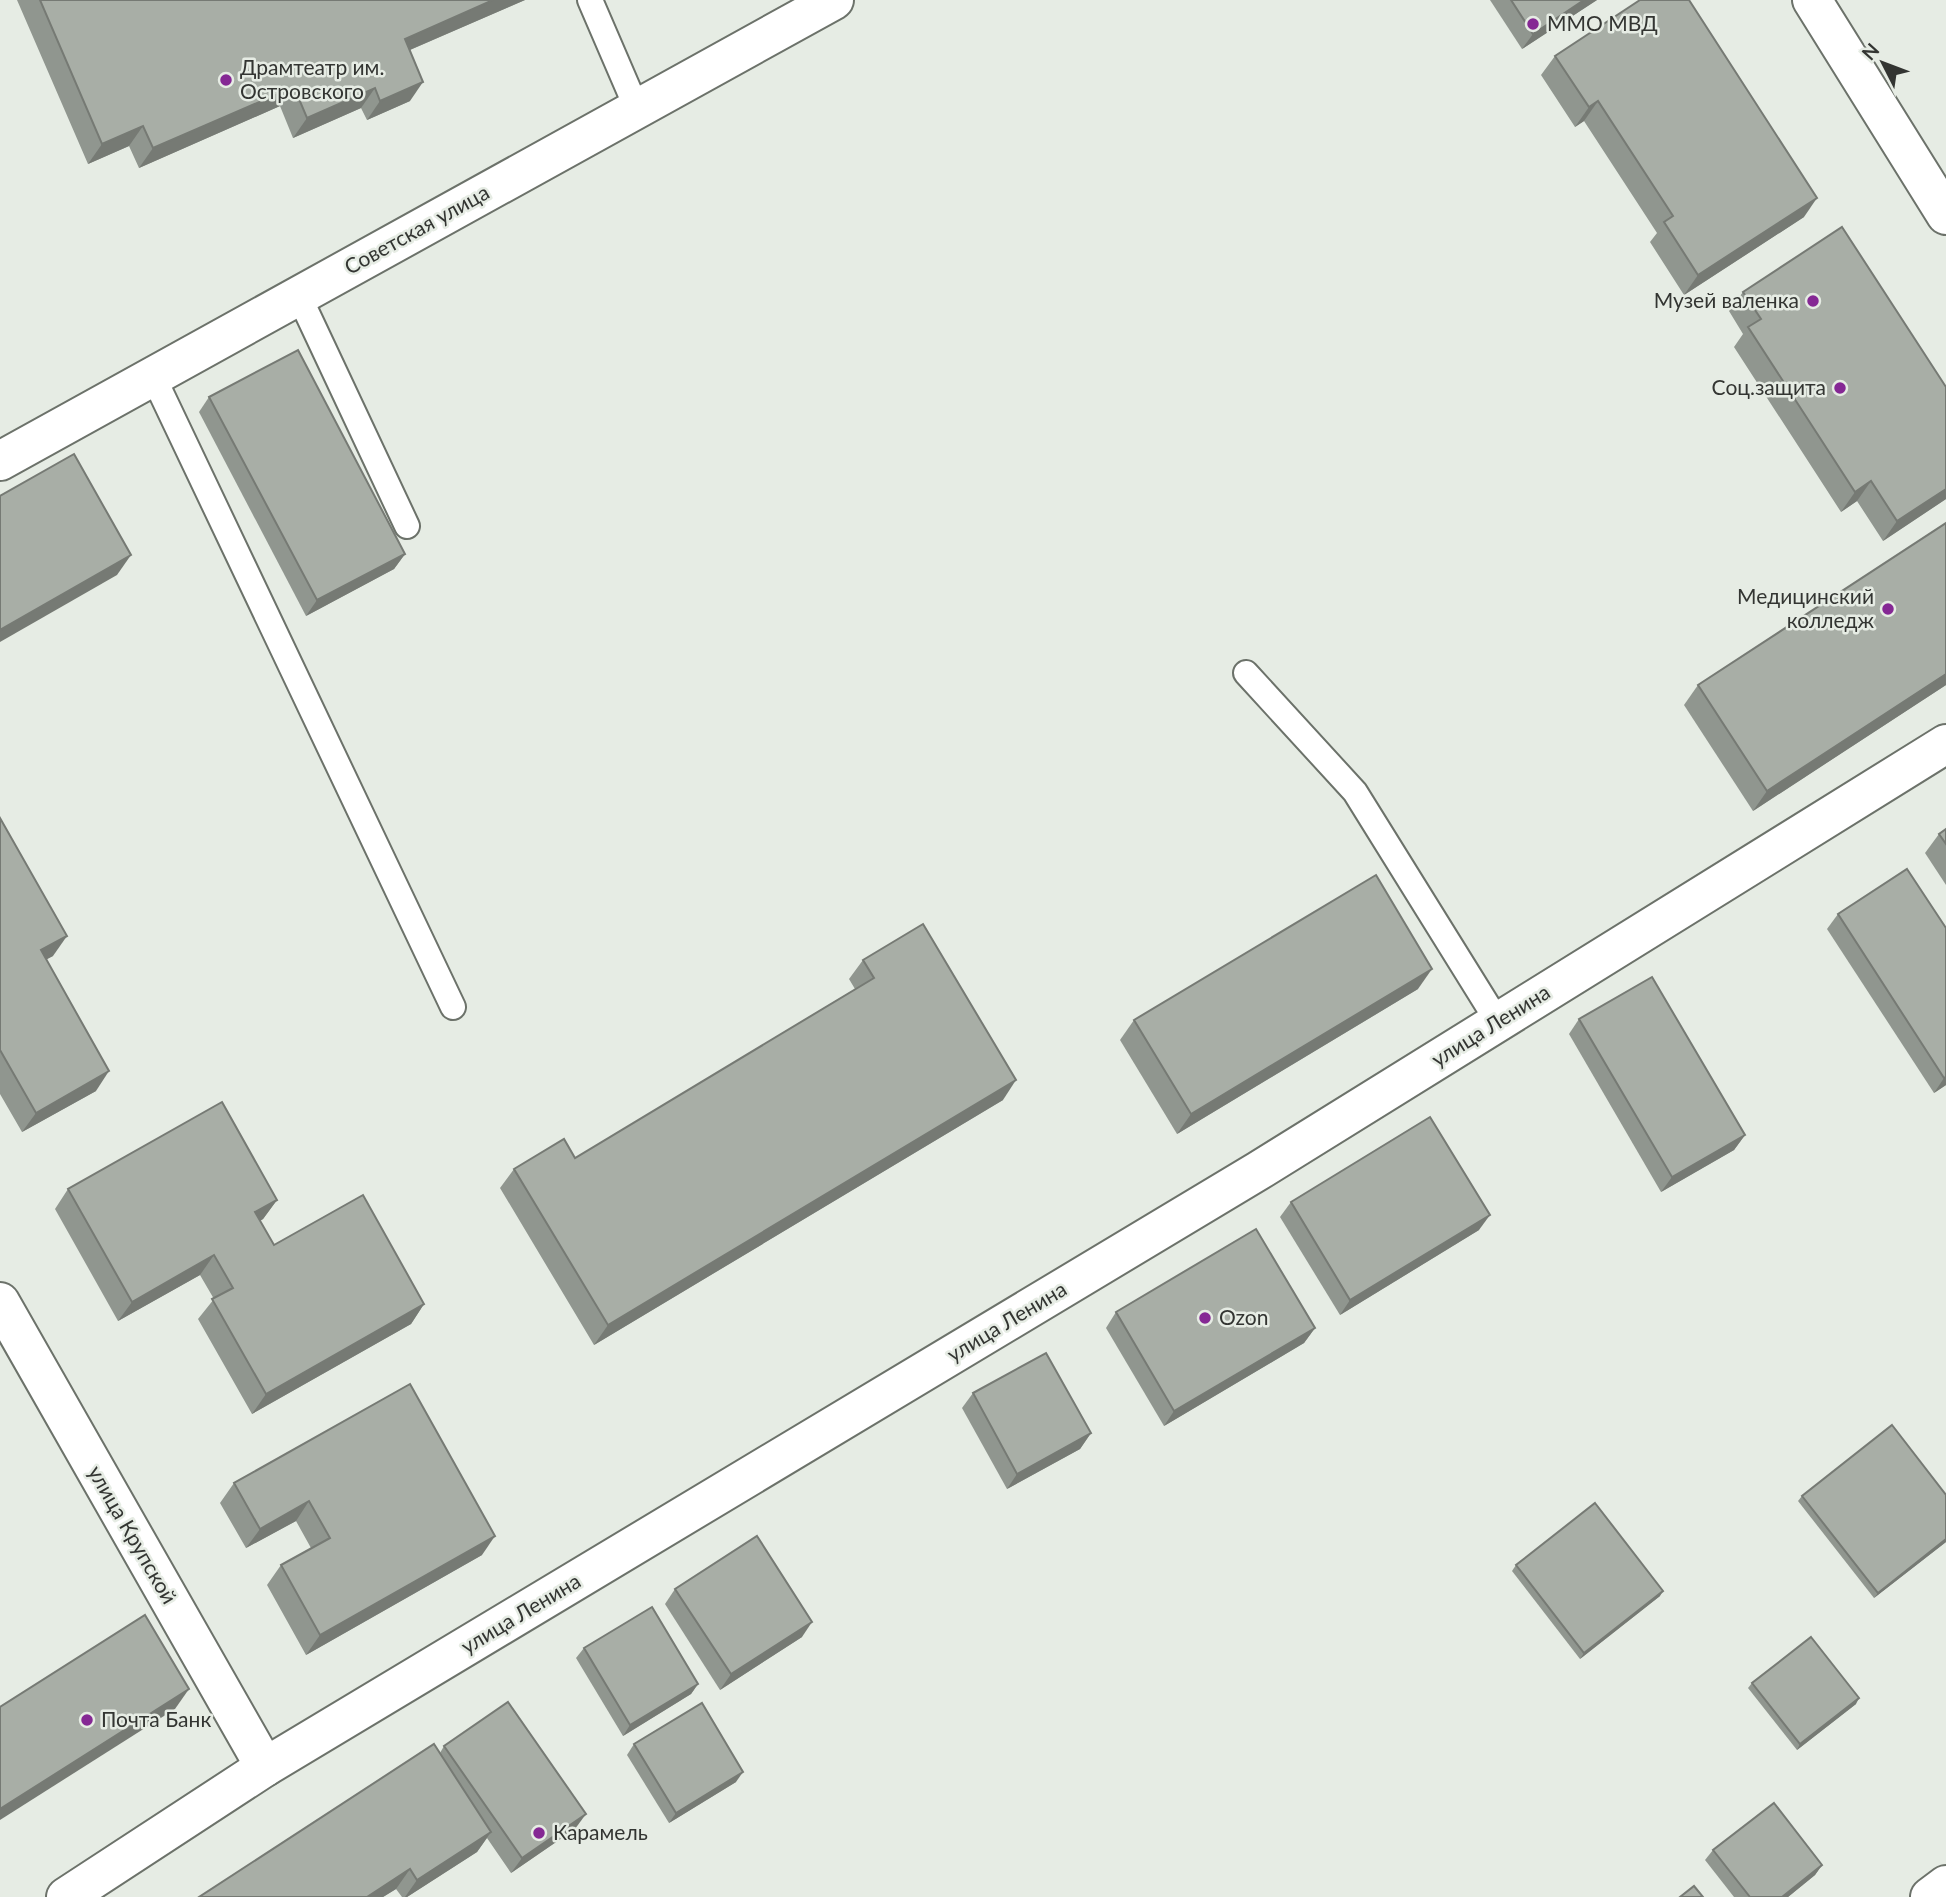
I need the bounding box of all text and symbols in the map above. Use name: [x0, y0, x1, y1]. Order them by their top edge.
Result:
place label: ММО МВД: [1547, 10, 1658, 35]
marker: ММО МВД: [1525, 16, 1541, 32]
north arrow: [1848, 28, 1918, 98]
text: N: [1857, 38, 1883, 64]
place label: Драмтеатр им. Островского: [240, 54, 384, 103]
marker: Драмтеатр им. Островского: [218, 72, 234, 88]
street label: Советская улица: [339, 179, 493, 279]
place label: Музей валенка: [1654, 287, 1799, 312]
marker: Музей валенка: [1805, 293, 1821, 309]
place label: Соц.защита: [1712, 374, 1826, 399]
marker: Соц.защита: [1832, 380, 1848, 396]
place label: Медицинский колледж: [1737, 583, 1874, 632]
marker: Медицинский колледж: [1880, 601, 1896, 617]
street label: улица Ленина: [1426, 978, 1554, 1071]
street label: улица Ленина: [942, 1275, 1070, 1366]
place label: Ozon: [1219, 1304, 1269, 1329]
marker: Ozon: [1197, 1310, 1213, 1326]
street label: улица Крупской: [84, 1461, 183, 1608]
street label: улица Ленина: [456, 1567, 584, 1658]
place label: Почта Банк: [101, 1706, 211, 1731]
marker: Почта Банк: [79, 1712, 95, 1728]
place label: Карамель: [553, 1819, 648, 1844]
marker: Карамель: [531, 1825, 547, 1841]

